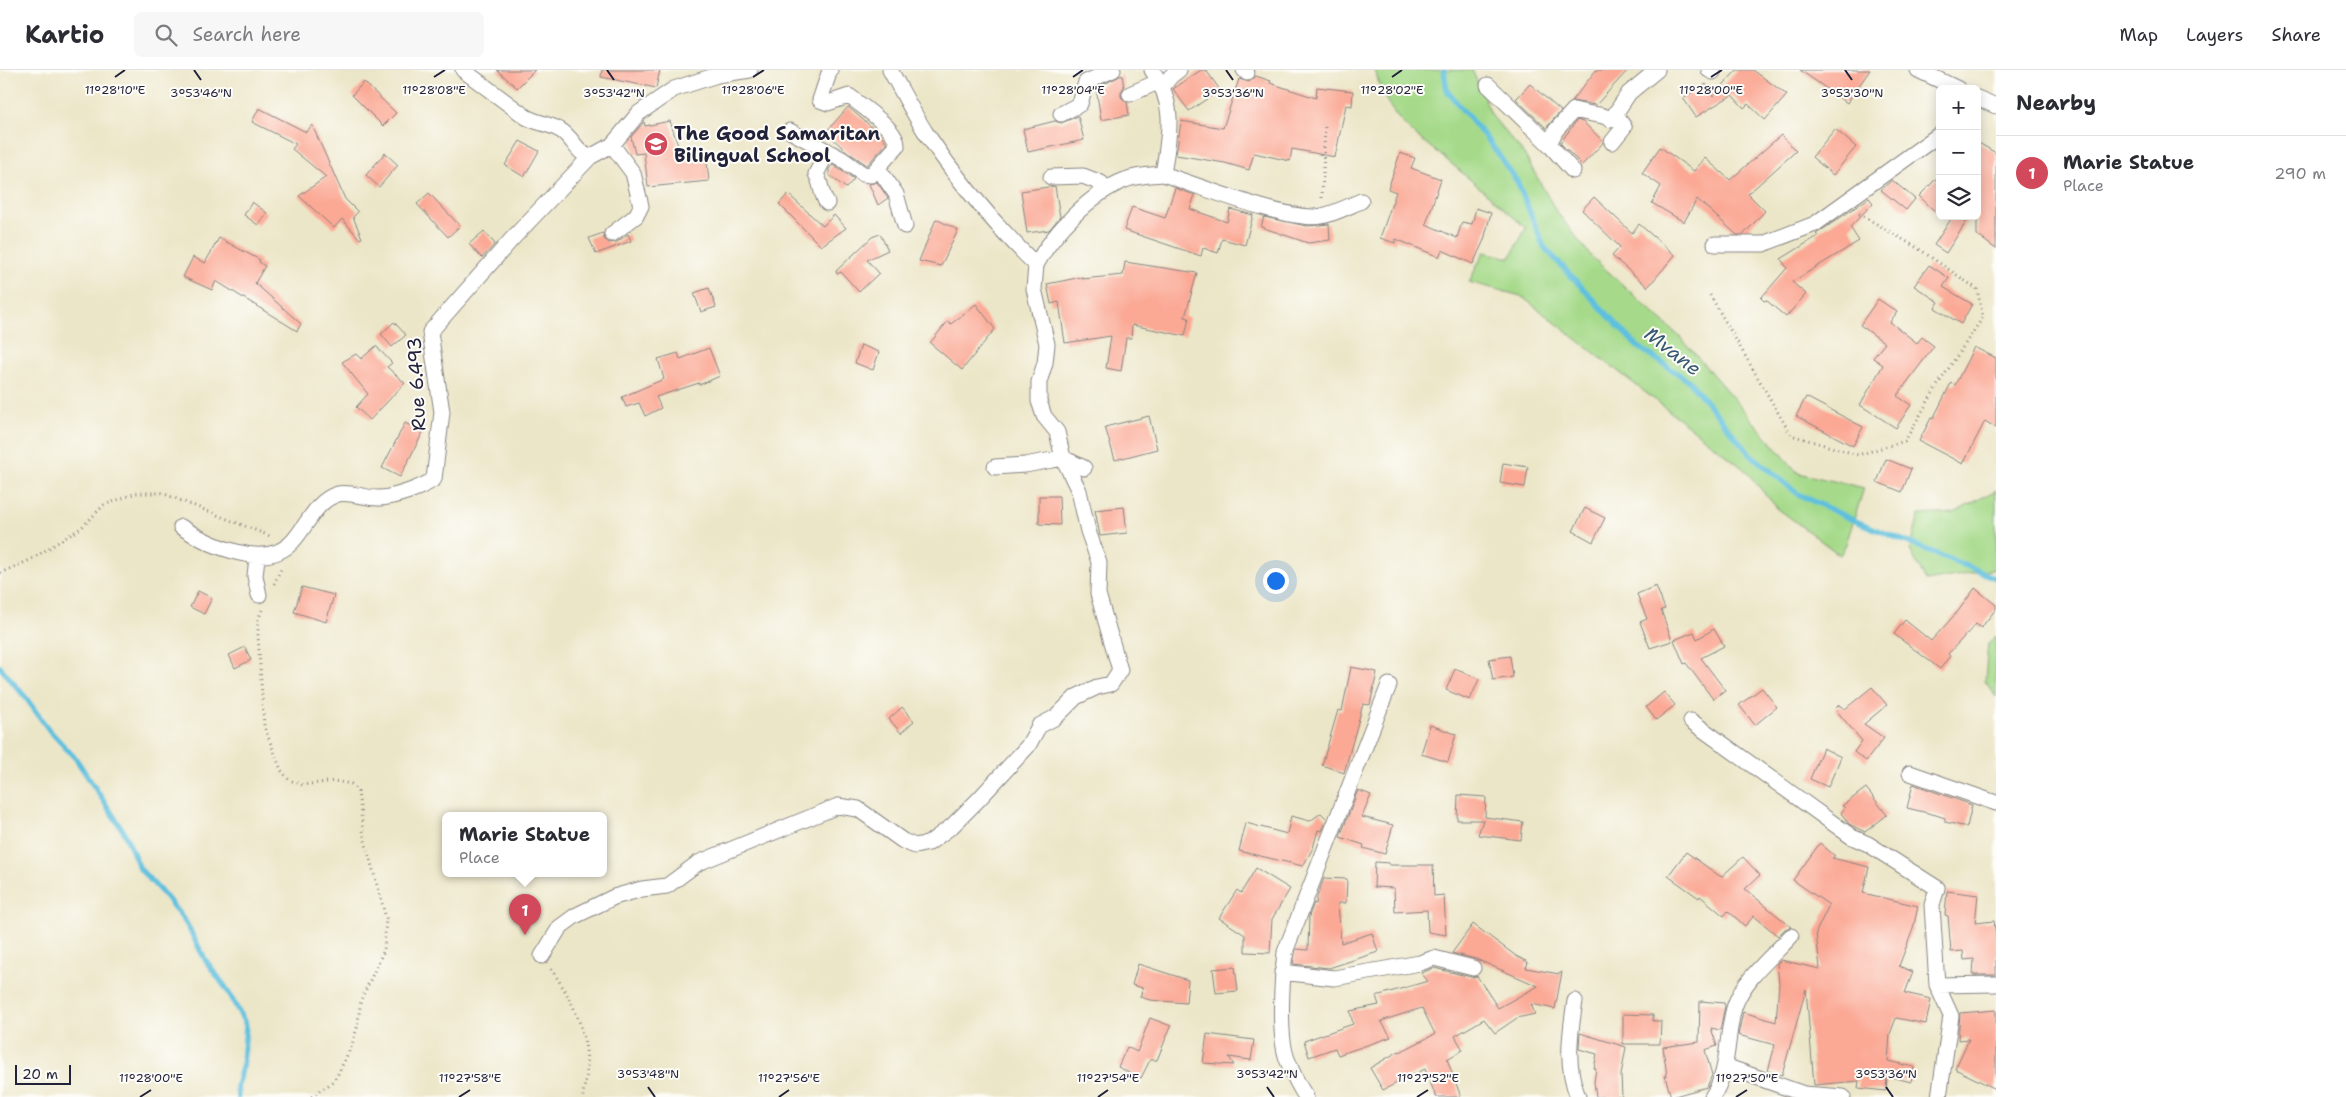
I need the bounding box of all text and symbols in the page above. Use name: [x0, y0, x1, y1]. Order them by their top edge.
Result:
search box: [134, 12, 484, 57]
text: Kartio: [25, 19, 104, 51]
icon: search: [152, 21, 180, 49]
text: Search here: [192, 22, 301, 47]
text: Map: [2120, 23, 2158, 47]
text: Layers: [2186, 23, 2243, 47]
text: Share: [2271, 23, 2321, 47]
text: 11°28'10"E: [85, 82, 145, 98]
text: 11°28'08"E: [402, 82, 466, 98]
text: 11°28'06"E: [722, 82, 784, 98]
text: 11°28'04"E: [1041, 82, 1105, 98]
text: 11°28'02"E: [1361, 82, 1424, 98]
text: 11°28'00"E: [1679, 82, 1743, 98]
text: 3°53'46"N: [170, 85, 232, 101]
text: 3°53'42"N: [583, 85, 645, 101]
text: 3°53'36"N: [1202, 85, 1264, 101]
text: 3°53'30"N: [1821, 85, 1883, 101]
map controls: [1936, 85, 1981, 220]
button: +: [1936, 85, 1981, 130]
text: Nearby: [2016, 89, 2096, 117]
place label: The Good Samaritan Bilingual School: [674, 121, 880, 168]
button: −: [1936, 130, 1981, 175]
school or university icon: The Good Samaritan Bilingual School: [643, 131, 669, 157]
text: Marie Statue: [2063, 150, 2194, 175]
text: 1: [2028, 163, 2036, 184]
text: 290 m: [2274, 163, 2326, 184]
button: layers: [1936, 175, 1981, 220]
text: Place: [2063, 175, 2104, 196]
water label: Mvane: [1639, 321, 1707, 381]
street label: Rue 6.493: [402, 336, 431, 432]
your location: [1263, 568, 1289, 594]
popup: [442, 812, 607, 877]
text: Marie Statue: [459, 822, 590, 847]
text: Place: [459, 847, 500, 868]
pin: 1: [509, 894, 541, 935]
scale bar: [15, 1062, 71, 1085]
text: 20 m: [22, 1065, 58, 1083]
text: 3°53'48"N: [617, 1066, 679, 1082]
text: 3°53'42"N: [1236, 1066, 1298, 1082]
text: 3°53'36"N: [1855, 1066, 1917, 1082]
text: 11°28'00"E: [119, 1070, 183, 1086]
text: 11°27'58"E: [439, 1070, 501, 1086]
text: 11°27'56"E: [758, 1070, 820, 1086]
text: 11°27'54"E: [1077, 1070, 1139, 1086]
text: 11°27'52"E: [1397, 1070, 1459, 1086]
text: 11°27'50"E: [1716, 1070, 1778, 1086]

